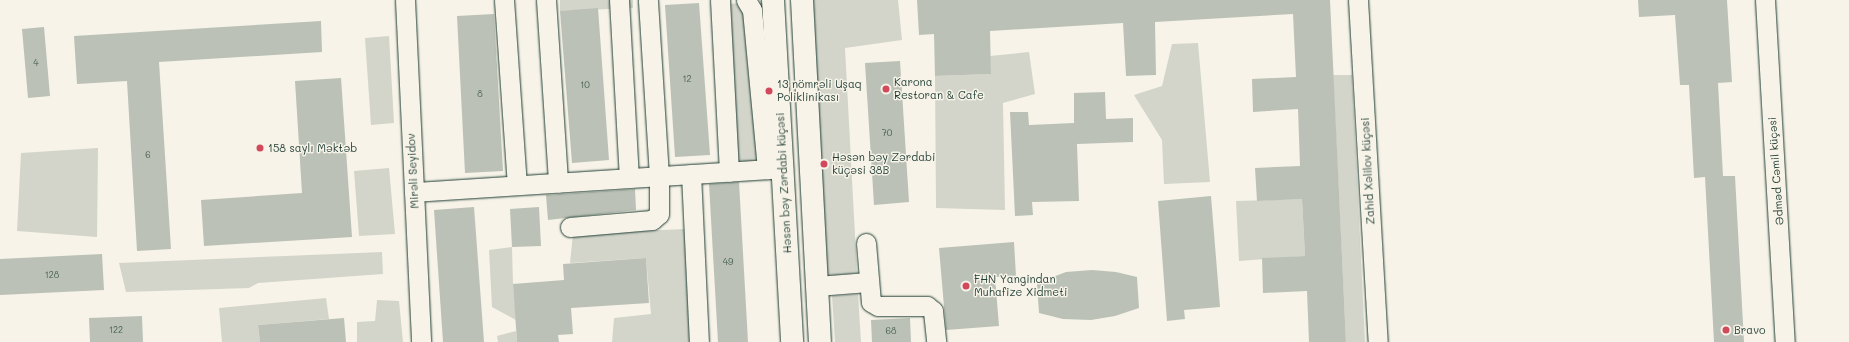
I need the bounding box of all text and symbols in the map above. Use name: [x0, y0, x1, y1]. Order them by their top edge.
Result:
house number: 4: [33, 58, 39, 68]
house number: 12: [682, 74, 692, 84]
place label: Karona Restoran & Cafe: [894, 76, 984, 102]
place label: 13 nömrəli Uşaq Poliklinikası: [777, 78, 862, 104]
house number: 10: [580, 80, 590, 90]
marker: Karona Restoran & Cafe: [881, 84, 891, 94]
marker: 13 nömrəli Uşaq Poliklinikası: [764, 86, 774, 96]
house number: 8: [477, 89, 483, 99]
street label: Həsən bəy Zərdabi küçəsi: [774, 112, 794, 254]
street label: Ədməd Cəmil küçəsi: [1766, 116, 1786, 226]
street label: Zahid Xəlilov küçəsi: [1359, 117, 1377, 225]
house number: 70: [882, 128, 892, 138]
street label: Mirəli Seyidov: [404, 133, 422, 209]
place label: 158 saylı Məktəb: [268, 141, 357, 155]
marker: 158 saylı Məktəb: [255, 143, 265, 153]
house number: 6: [145, 150, 151, 160]
place label: Həsən bəy Zərdabi küçəsi 38B: [832, 151, 935, 177]
marker: Həsən bəy Zərdabi küçəsi 38B: [819, 159, 829, 169]
house number: 49: [723, 257, 733, 267]
house number: 128: [45, 270, 59, 280]
place label: FHN Yangindan Muhafize Xidmeti: [974, 273, 1067, 299]
marker: FHN Yangindan Muhafize Xidmeti: [961, 281, 971, 291]
place label: Bravo: [1734, 323, 1766, 337]
house number: 122: [109, 325, 123, 335]
marker: Bravo: [1721, 325, 1731, 335]
house number: 68: [886, 326, 896, 336]

